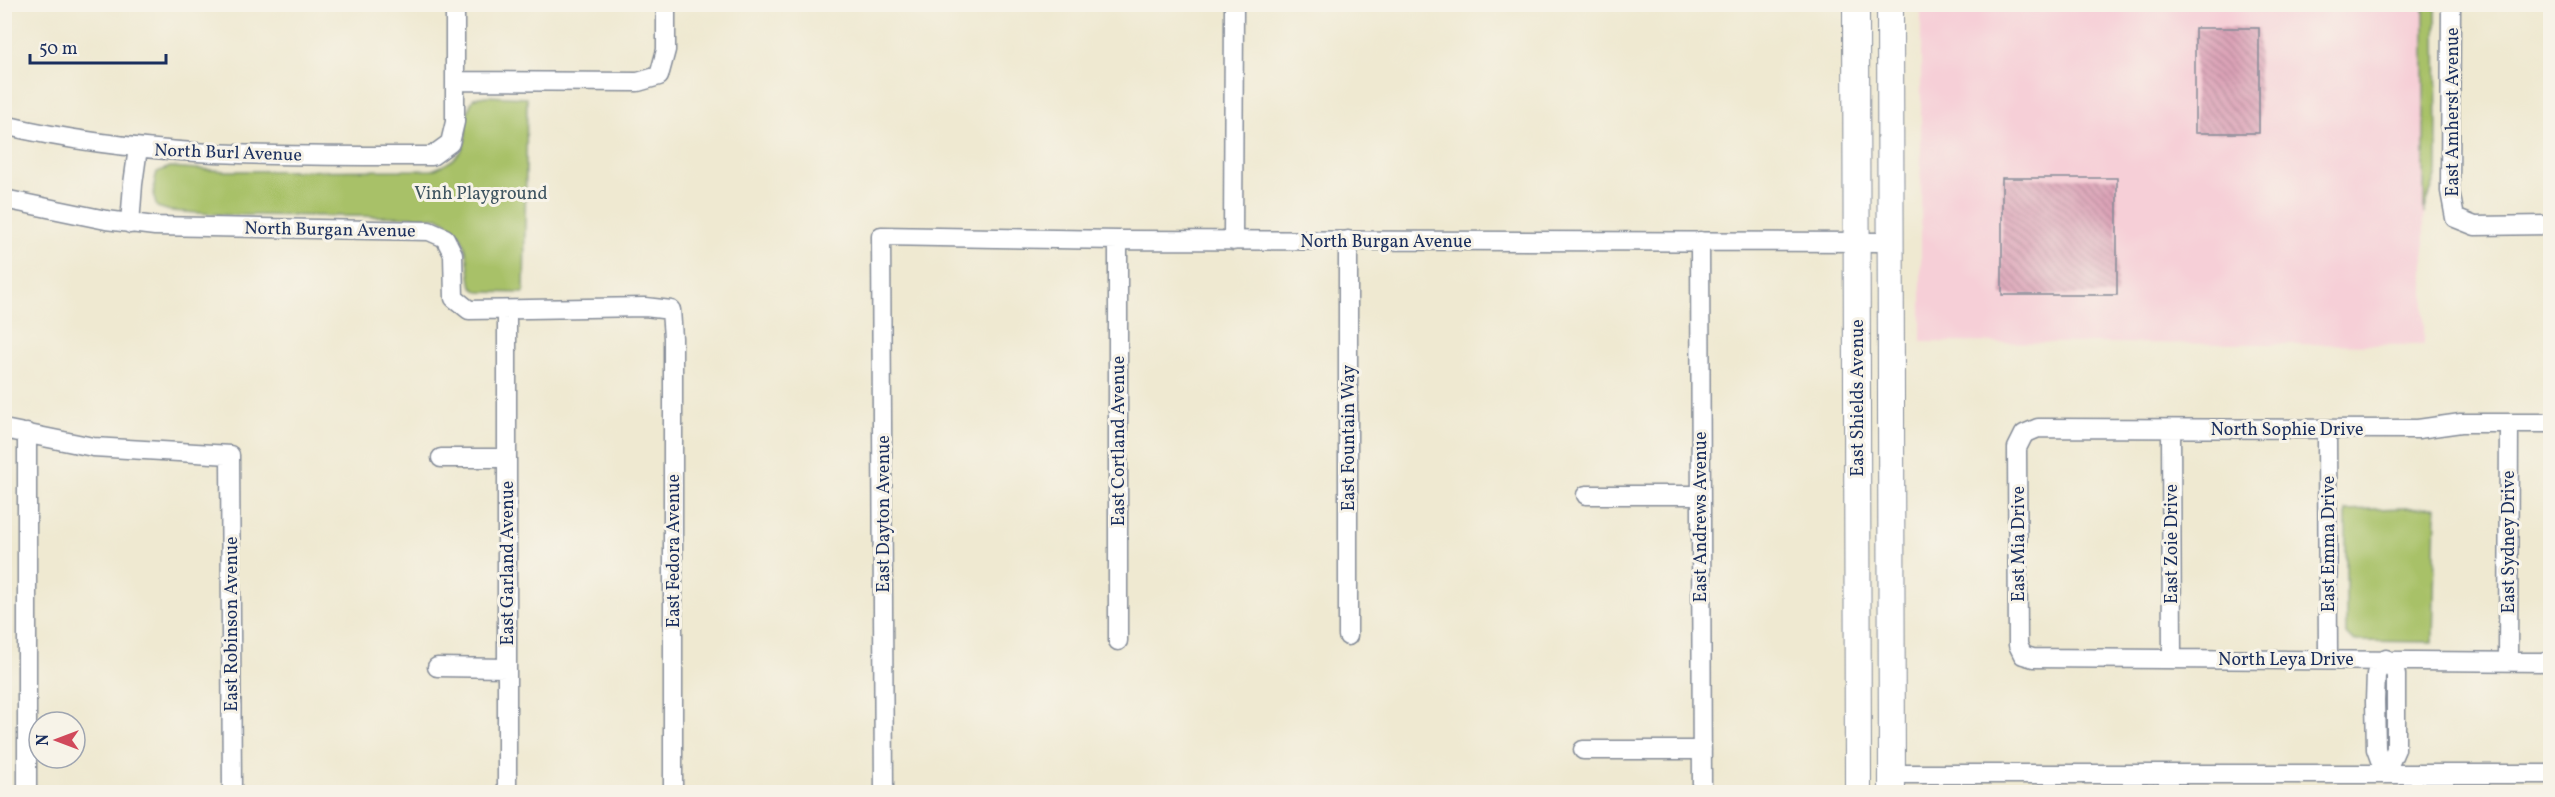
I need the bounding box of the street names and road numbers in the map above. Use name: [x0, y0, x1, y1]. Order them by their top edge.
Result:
street label: East Amherst Avenue: [2441, 27, 2466, 197]
street label: North Burl Avenue: [154, 138, 302, 169]
street label: North Burgan Avenue: [244, 217, 416, 244]
street label: North Burgan Avenue: [1300, 230, 1472, 255]
street label: East Shields Avenue: [1846, 319, 1871, 477]
street label: East Cortland Avenue: [1107, 356, 1132, 526]
street label: East Fountain Way: [1337, 364, 1362, 511]
street label: North Sophie Drive: [2211, 418, 2364, 443]
street label: East Andrews Avenue: [1689, 432, 1714, 602]
street label: East Dayton Avenue: [872, 435, 897, 593]
street label: East Sydney Drive: [2497, 471, 2522, 613]
street label: East Fedora Avenue: [662, 474, 687, 628]
street label: East Emma Drive: [2317, 476, 2342, 612]
street label: East Garland Avenue: [496, 481, 521, 645]
street label: East Zoie Drive: [2160, 484, 2185, 604]
street label: East Mia Drive: [2007, 486, 2032, 602]
street label: East Robinson Avenue: [220, 536, 245, 712]
street label: North Leya Drive: [2218, 648, 2354, 673]

